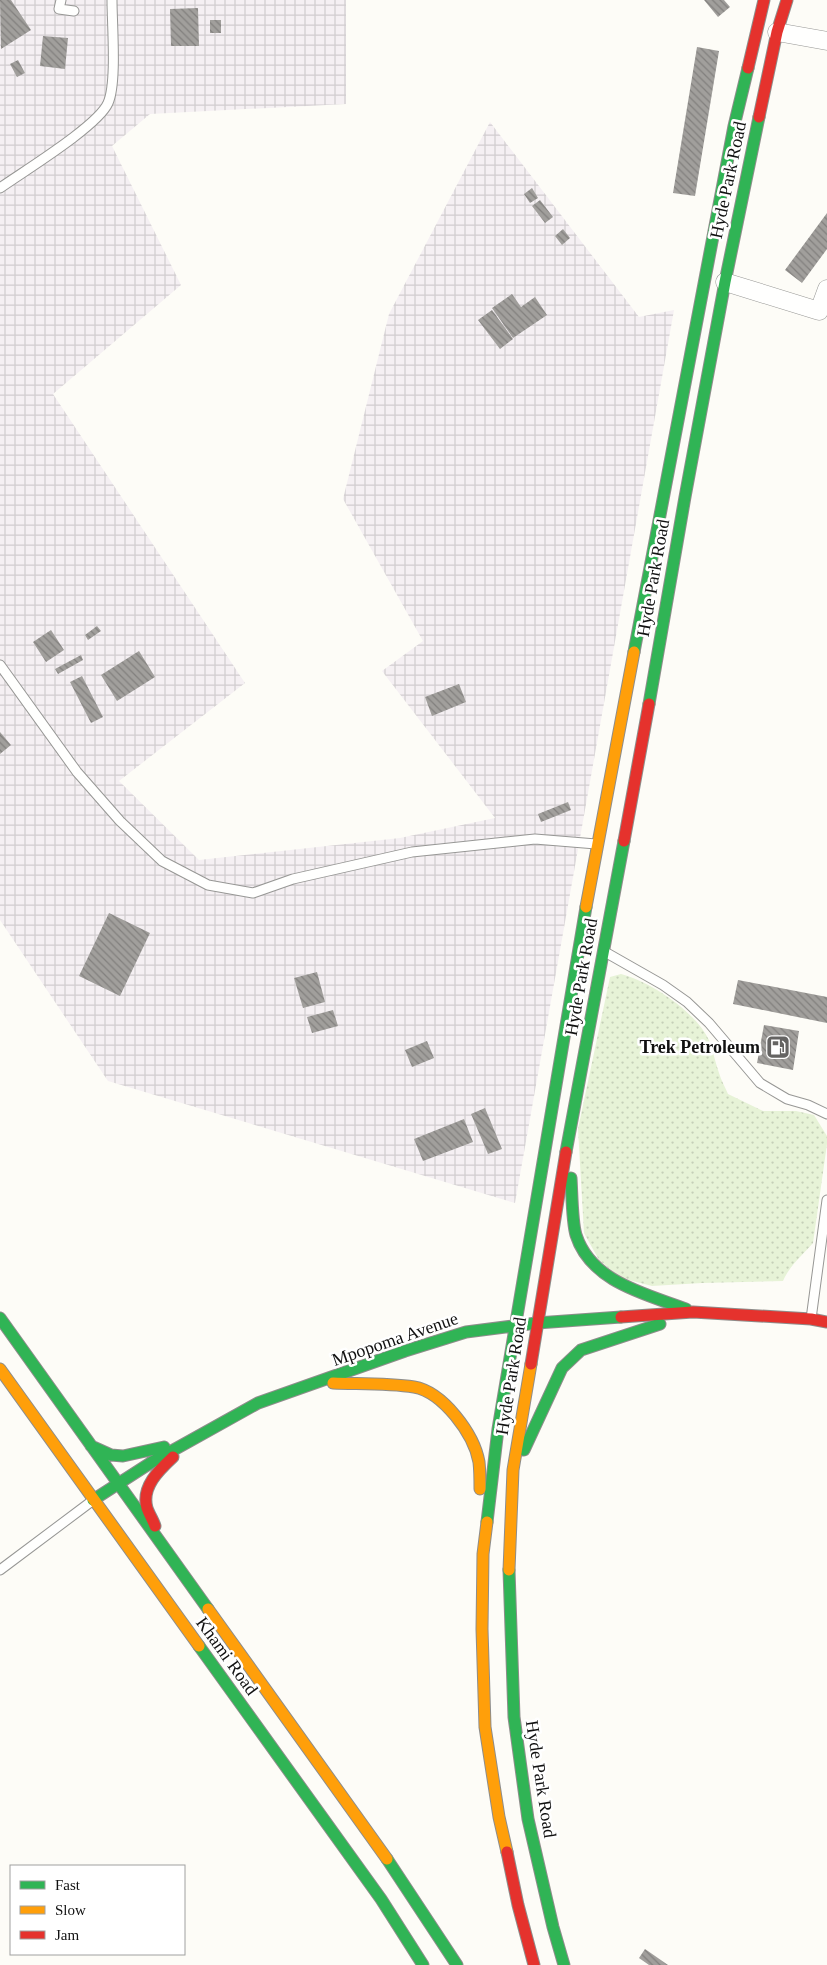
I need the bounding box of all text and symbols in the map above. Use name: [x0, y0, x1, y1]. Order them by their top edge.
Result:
street label: Hyde Park Road: [706, 120, 750, 240]
street label: Hyde Park Road: [633, 518, 673, 638]
street label: Hyde Park Road: [561, 917, 601, 1037]
fuel station icon: Trek Petroleum: [765, 1034, 791, 1060]
place label: Trek Petroleum: [640, 1037, 760, 1057]
street label: Mpopoma Avenue: [329, 1308, 461, 1370]
street label: Hyde Park Road: [492, 1316, 530, 1436]
street label: Khami Road: [192, 1613, 262, 1699]
street label: Hyde Park Road: [522, 1719, 560, 1839]
legend: [10, 1865, 185, 1955]
text: Fast: [55, 1877, 81, 1893]
text: Slow: [55, 1902, 86, 1918]
text: Jam: [55, 1927, 79, 1943]

